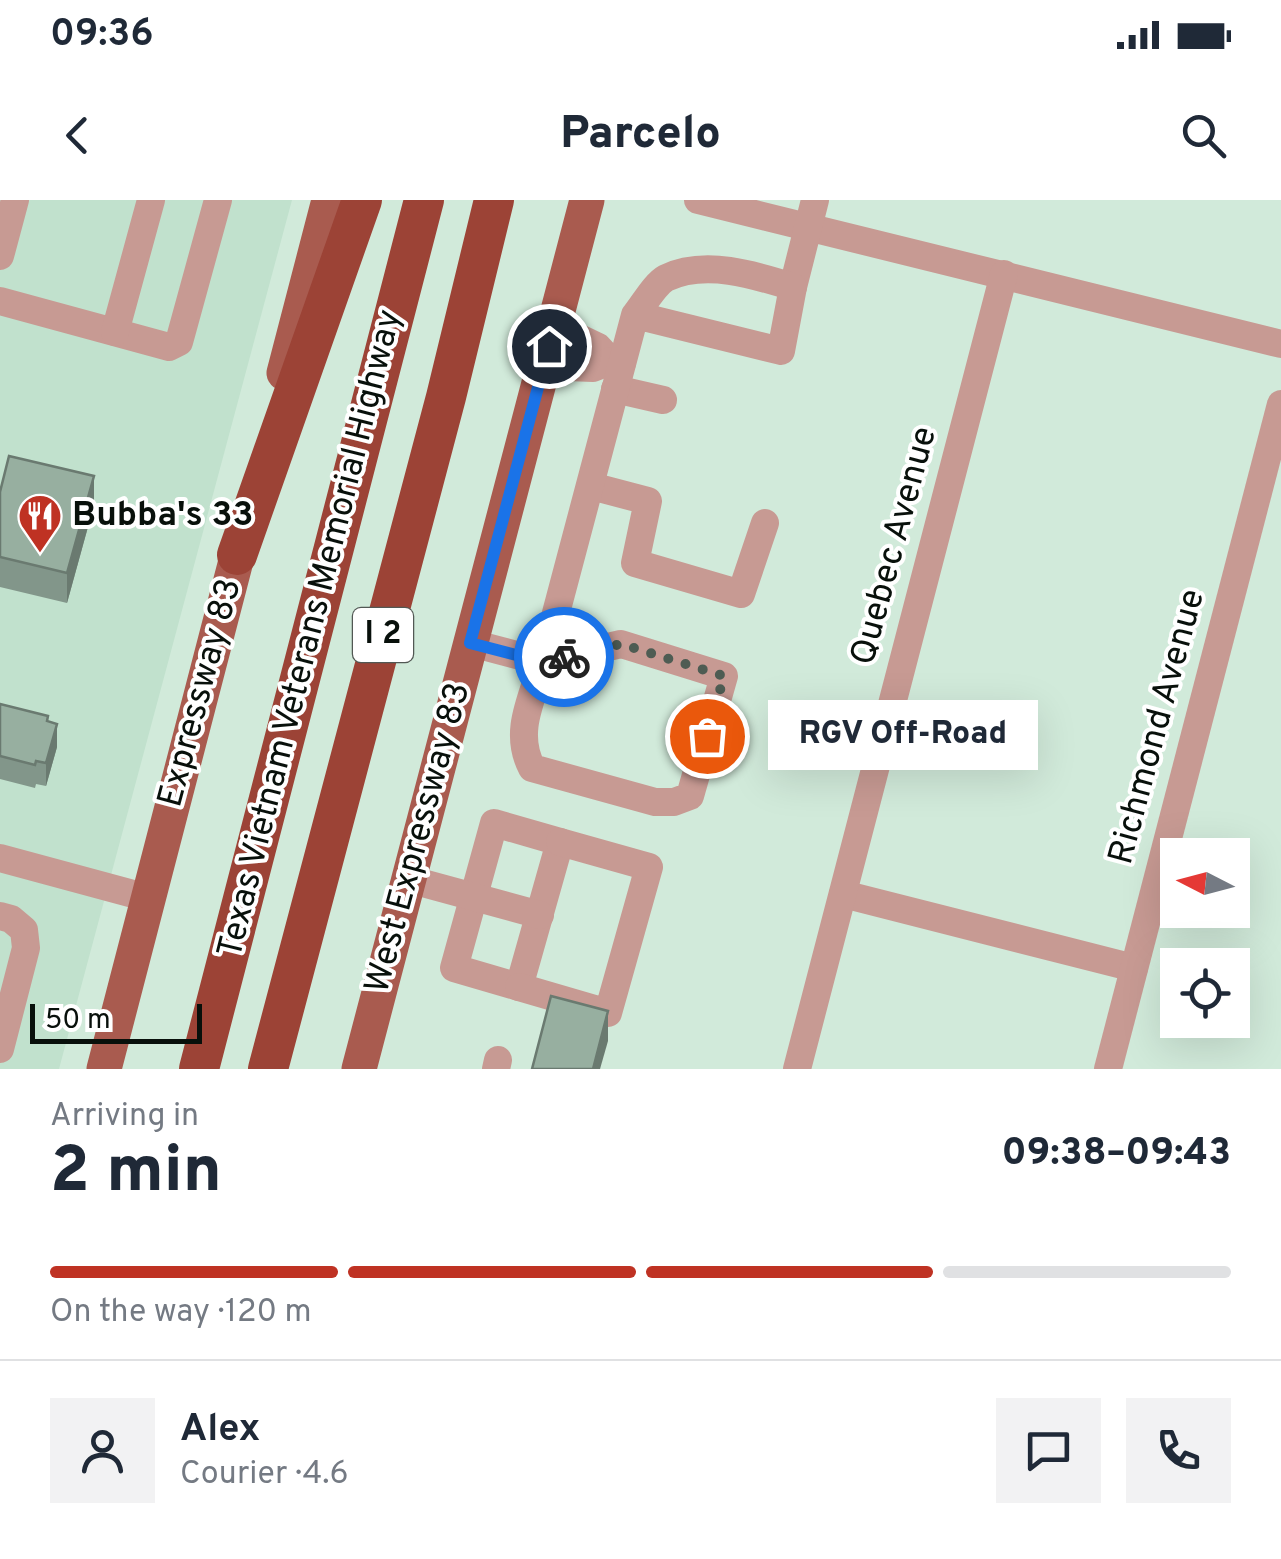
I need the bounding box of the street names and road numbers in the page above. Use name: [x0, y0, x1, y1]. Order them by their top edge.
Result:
street label: Texas Vietnam Veterans Memorial Highway: [209, 305, 413, 963]
street label: Quebec Avenue: [842, 422, 948, 670]
street label: Expressway 83: [149, 574, 253, 812]
street label: Richmond Avenue: [1100, 585, 1216, 869]
road number: I 2: [353, 608, 413, 662]
street label: West Expressway 83: [356, 678, 482, 998]

